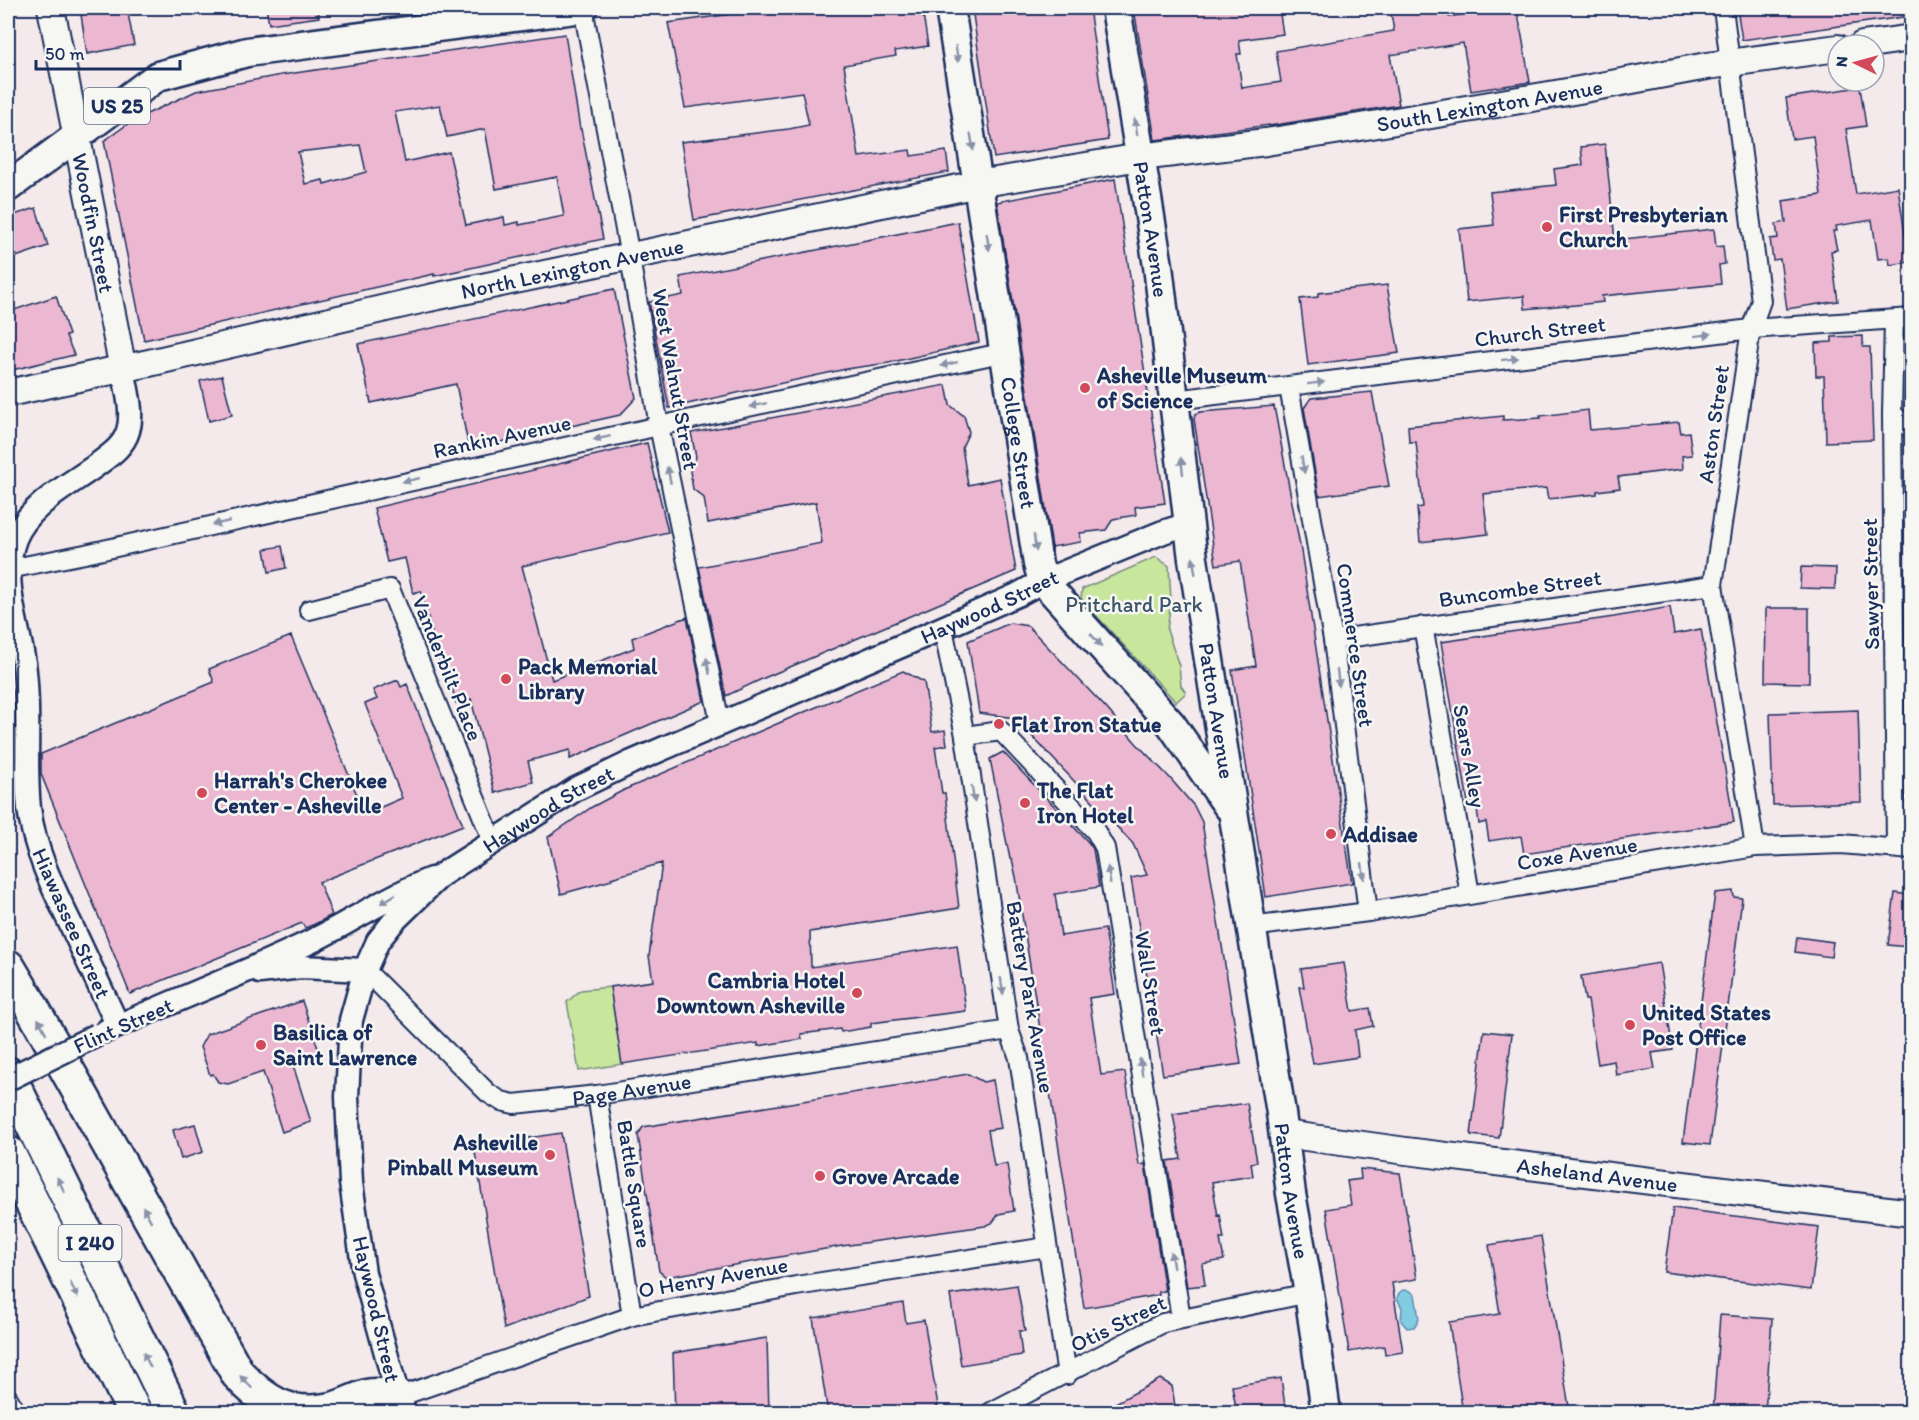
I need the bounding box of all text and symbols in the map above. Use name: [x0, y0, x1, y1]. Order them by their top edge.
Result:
scale bar: [36, 33, 180, 71]
north arrow: [1826, 33, 1886, 93]
text: 50 m: [45, 43, 85, 65]
one-way arrow: [953, 45, 962, 64]
text: N: [1832, 56, 1851, 68]
street label: South Lexington Avenue: [1375, 73, 1605, 138]
road number: US 25: [84, 88, 150, 124]
one-way arrow: [1131, 118, 1140, 137]
one-way arrow: [967, 133, 976, 152]
street label: Woodfin Street: [66, 151, 120, 295]
street label: Patton Avenue: [1127, 159, 1175, 299]
place label: First Presbyterian Church: [1559, 201, 1729, 253]
marker: First Presbyterian Church: [1540, 220, 1554, 234]
street label: North Lexington Avenue: [459, 232, 686, 305]
one-way arrow: [984, 232, 993, 251]
street label: West Walnut Street: [646, 286, 705, 472]
street label: Church Street: [1473, 310, 1607, 353]
one-way arrow: [1694, 331, 1713, 340]
one-way arrow: [1500, 355, 1519, 364]
one-way arrow: [939, 360, 958, 369]
place label: Asheville Museum of Science: [1096, 362, 1267, 414]
street label: Aston Street: [1692, 363, 1735, 485]
street label: College Street: [995, 375, 1042, 511]
one-way arrow: [1307, 378, 1326, 388]
marker: Asheville Museum of Science: [1078, 381, 1092, 395]
one-way arrow: [748, 401, 767, 410]
street label: Rankin Avenue: [431, 409, 574, 464]
one-way arrow: [593, 434, 611, 444]
one-way arrow: [1299, 455, 1308, 474]
one-way arrow: [1178, 457, 1187, 476]
one-way arrow: [664, 466, 674, 484]
one-way arrow: [402, 476, 421, 485]
one-way arrow: [212, 518, 230, 528]
street label: Sawyer Street: [1856, 518, 1885, 650]
one-way arrow: [1030, 533, 1039, 552]
one-way arrow: [1189, 556, 1198, 575]
street label: Commerce Street: [1331, 561, 1380, 729]
street label: Haywood Street: [916, 563, 1062, 650]
street label: Buncombe Street: [1437, 564, 1603, 613]
park label: Pritchard Park: [1065, 591, 1203, 618]
street label: Vanderbilt Place: [406, 592, 489, 745]
one-way arrow: [1089, 632, 1102, 647]
street label: Patton Avenue: [1192, 641, 1241, 781]
place label: Pack Memorial Library: [518, 653, 658, 705]
one-way arrow: [703, 656, 712, 675]
one-way arrow: [1333, 668, 1343, 687]
marker: Pack Memorial Library: [499, 672, 513, 686]
street label: Sears Alley: [1447, 702, 1492, 811]
place label: Flat Iron Statue: [1011, 711, 1162, 738]
marker: Flat Iron Statue: [992, 717, 1006, 731]
street label: Haywood Street: [477, 760, 619, 859]
place label: Harrah's Cherokee Center - Asheville: [214, 767, 387, 819]
place label: The Flat Iron Hotel: [1036, 777, 1134, 829]
one-way arrow: [969, 784, 978, 803]
marker: Harrah's Cherokee Center - Asheville: [195, 786, 209, 800]
marker: The Flat Iron Hotel: [1018, 796, 1032, 810]
place label: Addisae: [1342, 821, 1418, 848]
marker: Addisae: [1324, 827, 1338, 841]
street label: Coxe Avenue: [1515, 831, 1639, 876]
street label: Hiawassee Street: [26, 844, 117, 1003]
one-way arrow: [1358, 862, 1368, 881]
one-way arrow: [1105, 865, 1114, 884]
one-way arrow: [380, 893, 396, 904]
street label: Battery Park Avenue: [1000, 899, 1061, 1095]
street label: Wall Street: [1129, 929, 1172, 1037]
place label: Cambria Hotel Downtown Asheville: [656, 967, 846, 1019]
one-way arrow: [998, 977, 1007, 996]
marker: Cambria Hotel Downtown Asheville: [850, 986, 864, 1000]
street label: Flint Street: [69, 992, 177, 1059]
place label: United States Post Office: [1642, 999, 1771, 1051]
one-way arrow: [37, 1018, 48, 1034]
marker: United States Post Office: [1623, 1018, 1637, 1032]
place label: Basilica of Saint Lawrence: [273, 1019, 417, 1071]
marker: Basilica of Saint Lawrence: [254, 1038, 268, 1052]
one-way arrow: [1136, 1058, 1145, 1077]
street label: Page Avenue: [571, 1067, 693, 1112]
street label: Battle Square: [611, 1118, 658, 1250]
street label: Patton Avenue: [1268, 1121, 1316, 1261]
place label: Asheville Pinball Museum: [387, 1129, 538, 1181]
marker: Asheville Pinball Museum: [543, 1148, 557, 1162]
street label: Asheland Avenue: [1515, 1152, 1679, 1198]
place label: Grove Arcade: [832, 1163, 960, 1190]
marker: Grove Arcade: [813, 1169, 827, 1183]
one-way arrow: [57, 1176, 66, 1193]
one-way arrow: [143, 1206, 153, 1223]
road number: I 240: [58, 1225, 122, 1261]
street label: Haywood Street: [347, 1233, 406, 1385]
one-way arrow: [1167, 1250, 1176, 1269]
street label: O Henry Avenue: [636, 1251, 790, 1304]
one-way arrow: [68, 1281, 78, 1299]
street label: Otis Street: [1066, 1289, 1171, 1358]
one-way arrow: [142, 1351, 152, 1369]
one-way arrow: [239, 1375, 253, 1390]

